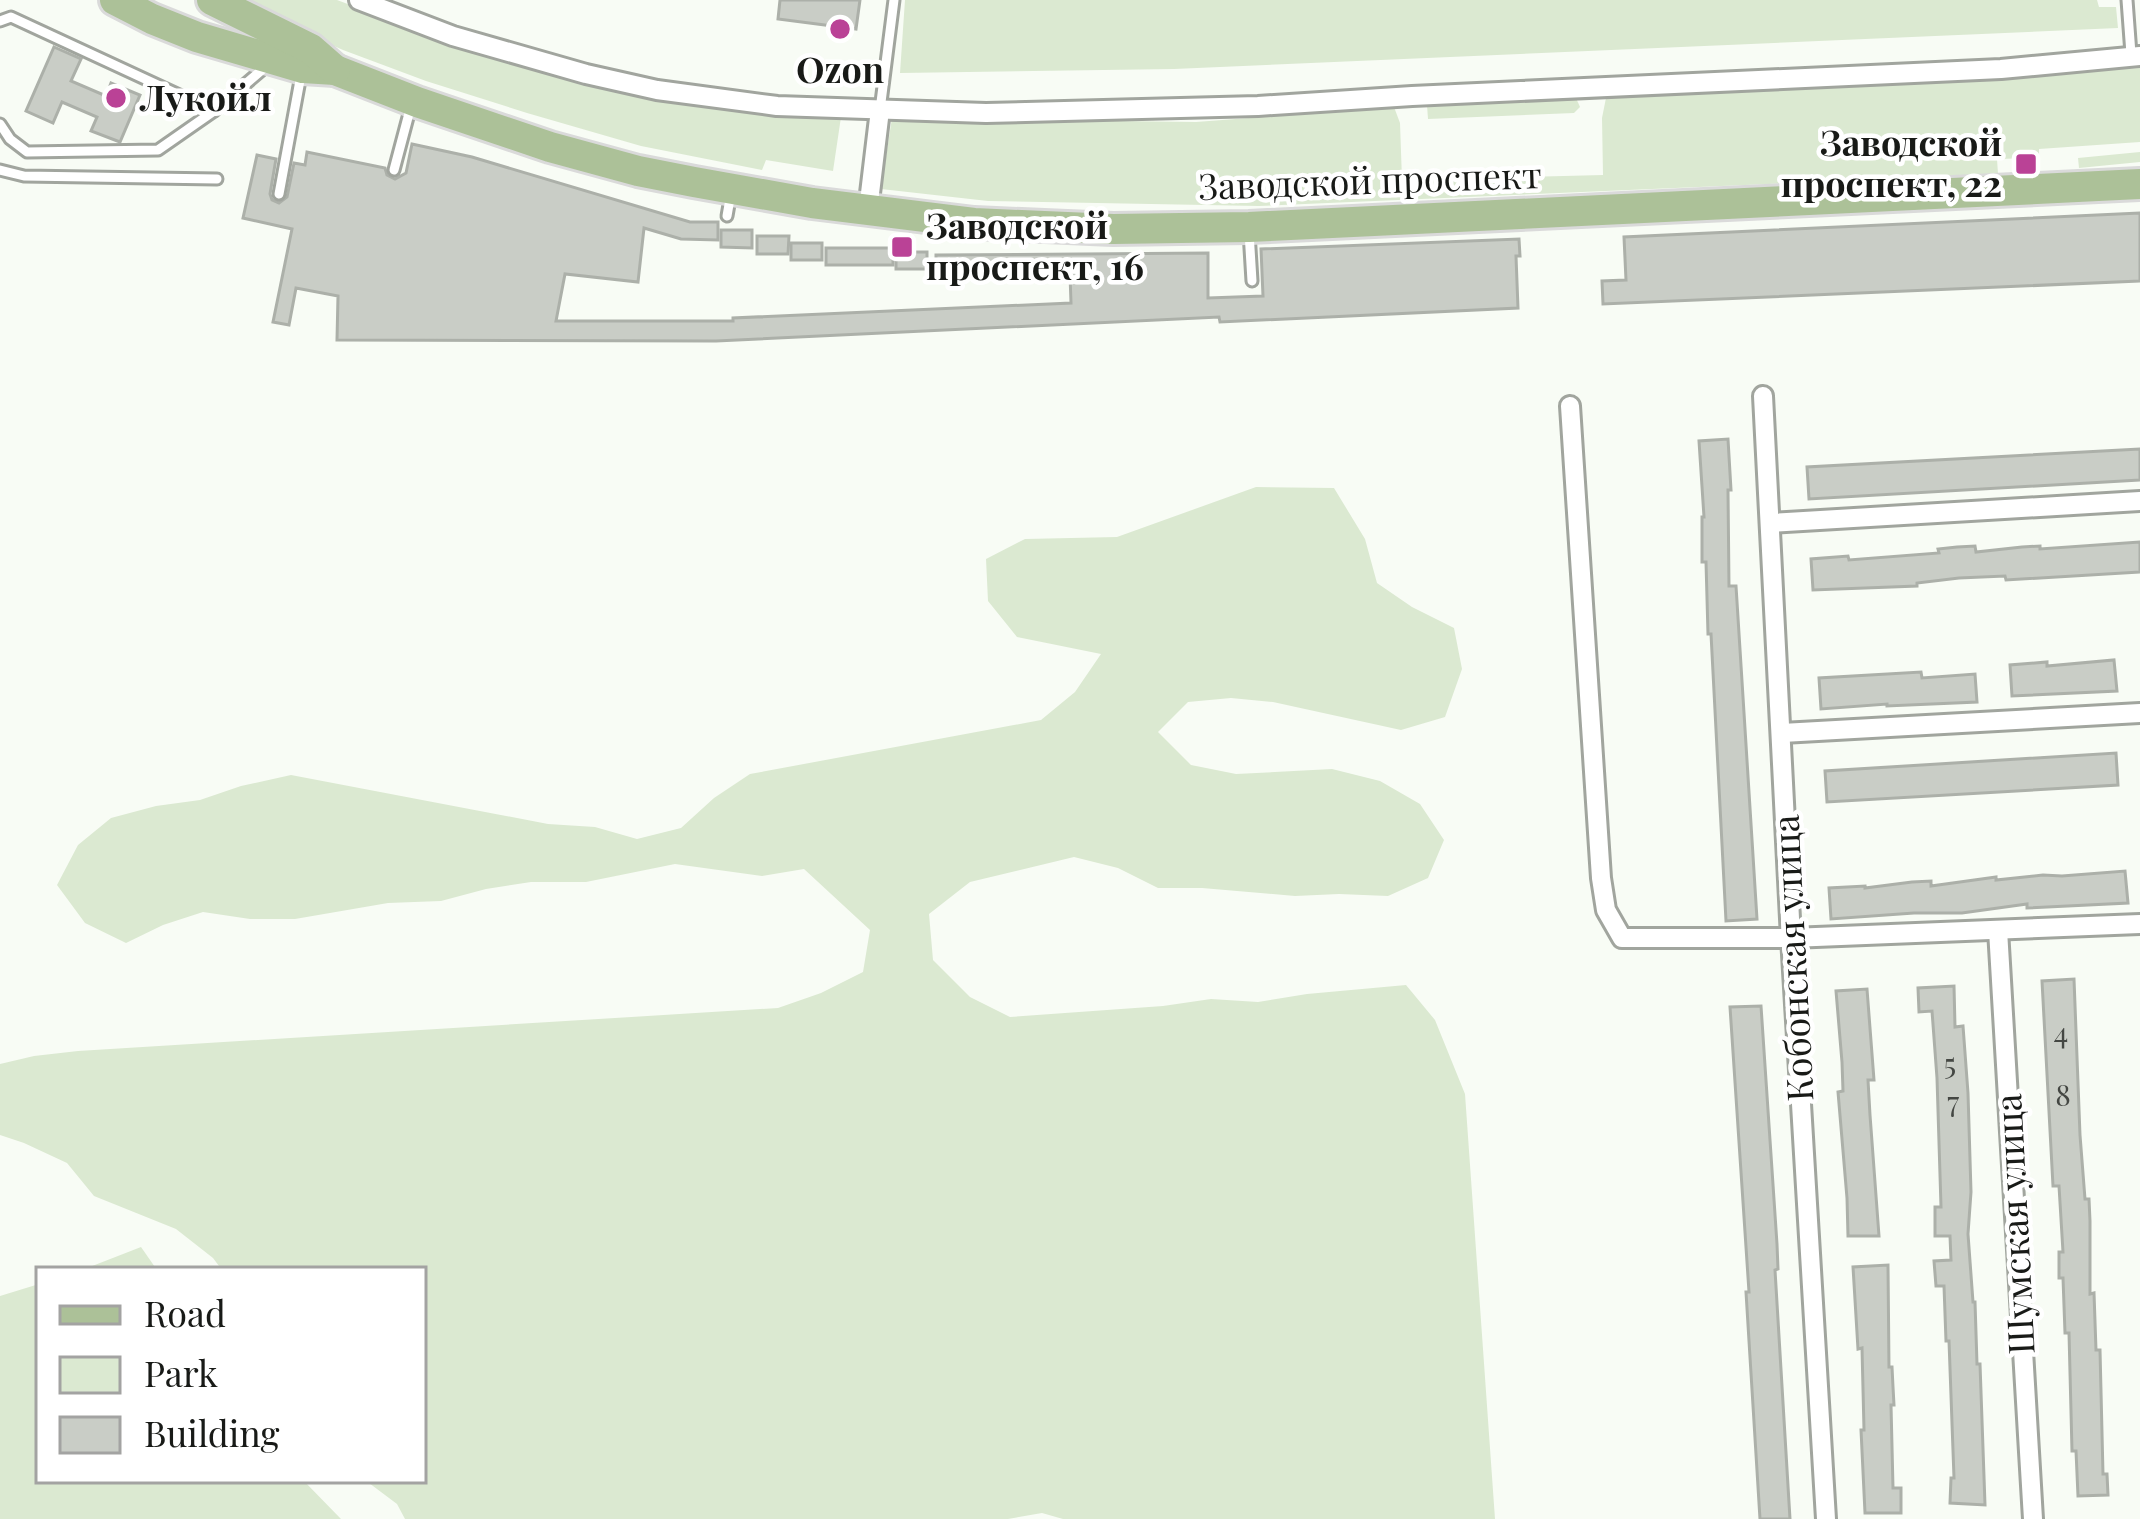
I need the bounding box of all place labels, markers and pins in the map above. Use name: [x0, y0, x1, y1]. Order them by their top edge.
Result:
marker: Ozon: [827, 16, 853, 42]
place label: Ozon: [796, 44, 884, 92]
place label: Лукойл: [139, 72, 272, 120]
marker: Лукойл: [103, 85, 129, 111]
place label: Заводской проспект, 22: [1781, 117, 2002, 206]
marker: Заводской проспект, 22: [2013, 151, 2039, 177]
place label: Заводской проспект, 16: [926, 200, 1144, 289]
marker: Заводской проспект, 16: [889, 234, 915, 260]

